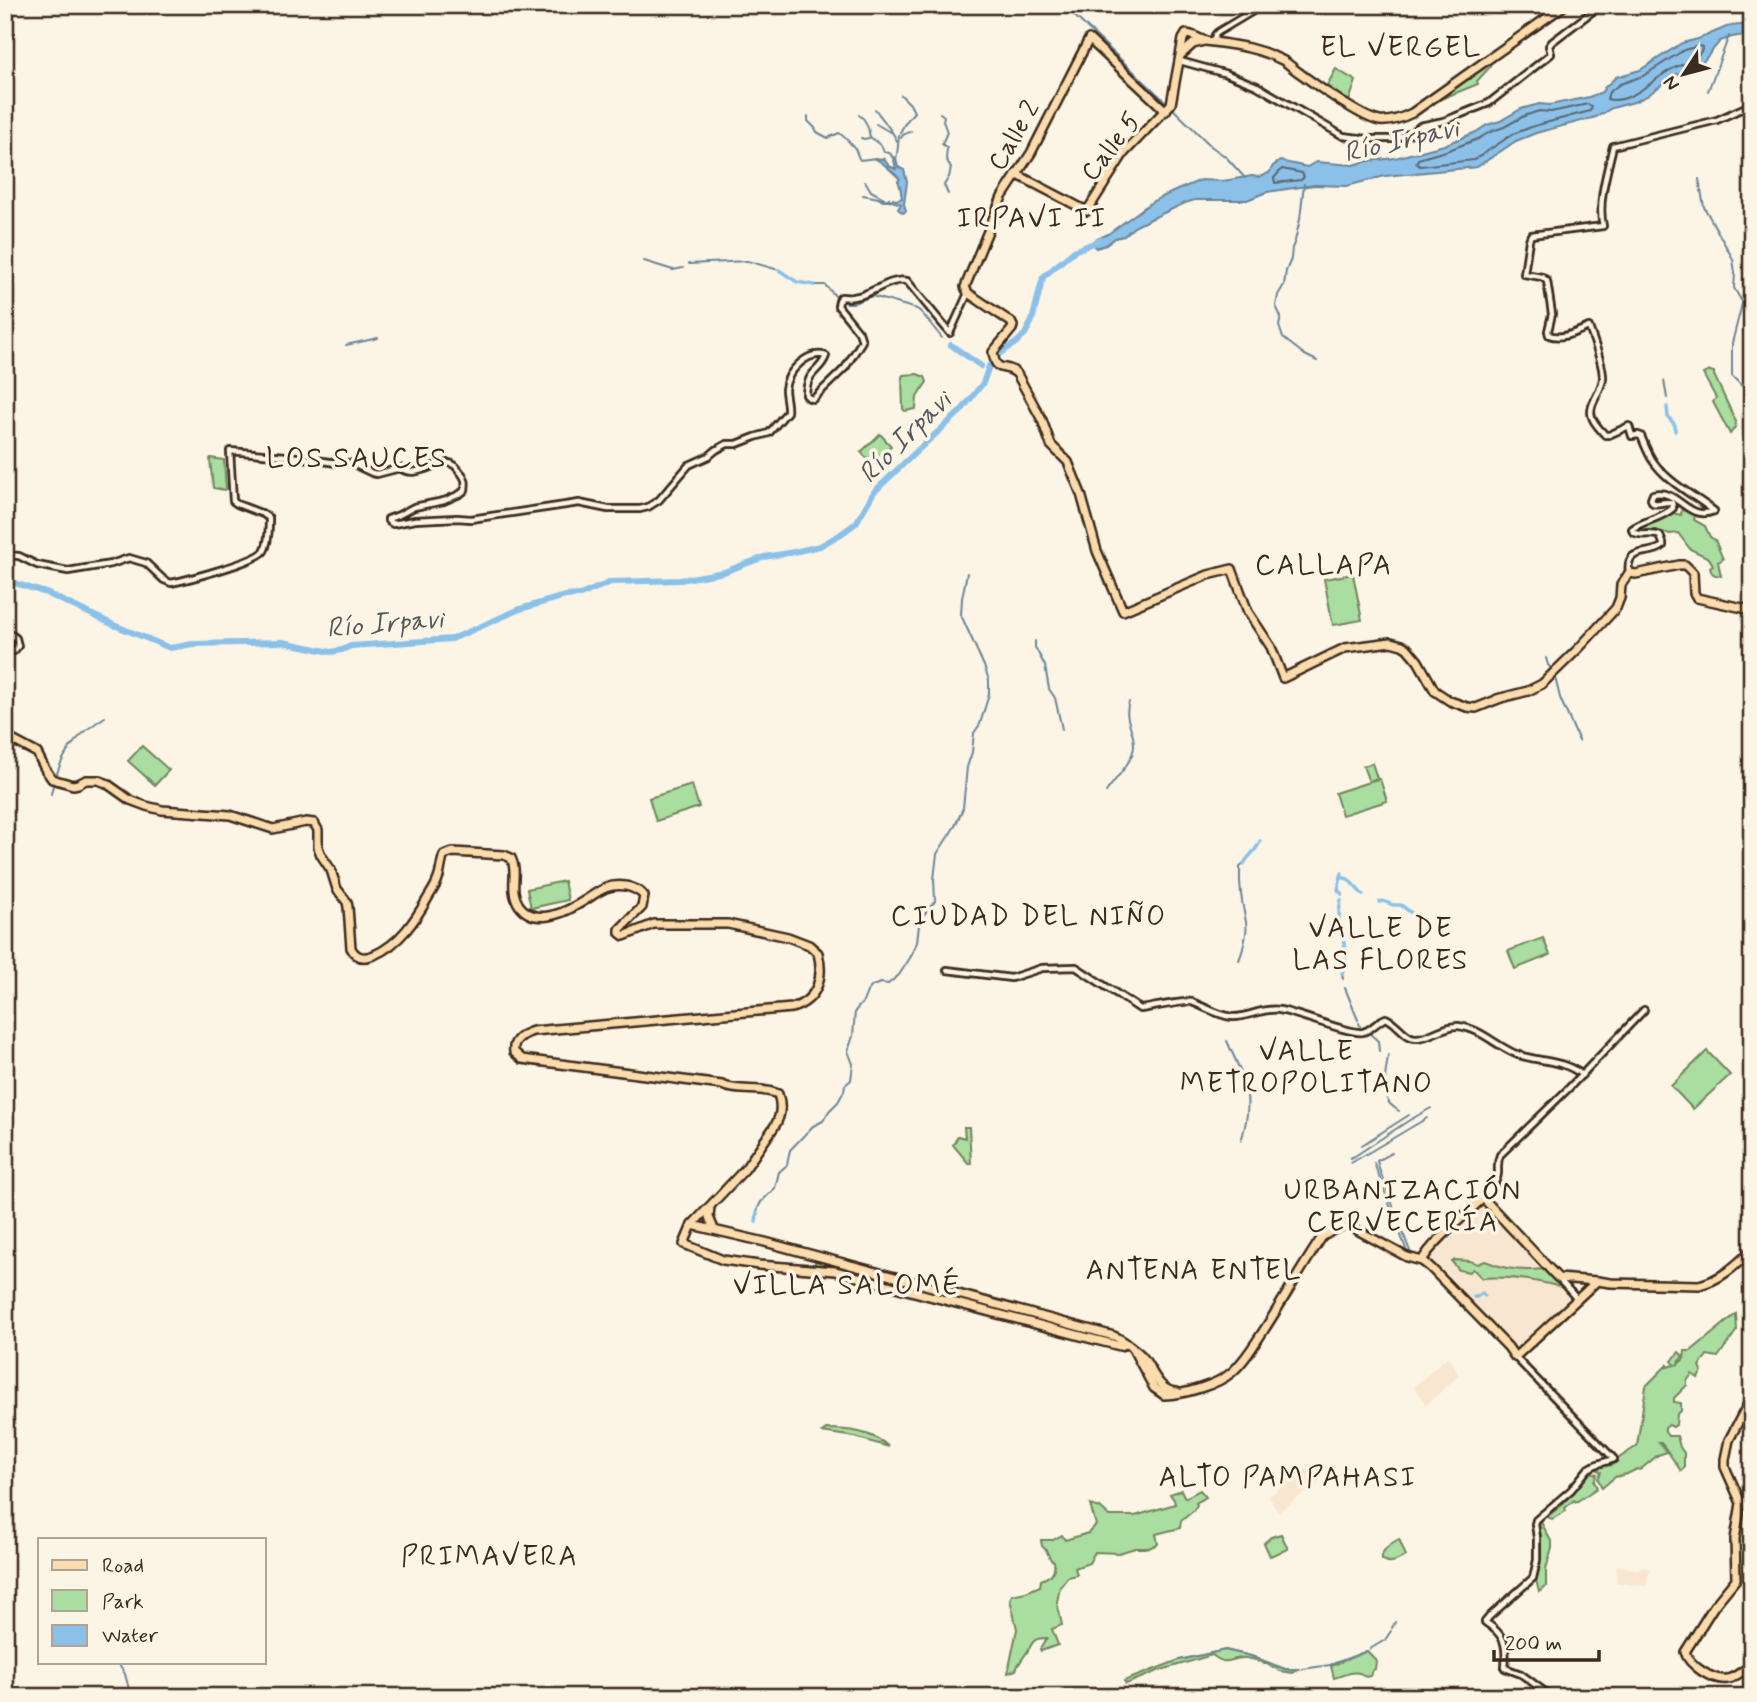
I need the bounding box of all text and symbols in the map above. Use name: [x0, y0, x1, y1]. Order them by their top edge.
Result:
district label: EL VERGEL: [1320, 30, 1482, 67]
north arrow: [1648, 38, 1718, 108]
text: N: [1658, 71, 1685, 96]
street label: Calle 2: [981, 95, 1048, 177]
street label: Calle 5: [1074, 106, 1149, 189]
water label: Río Irpavi: [1340, 110, 1466, 173]
district label: IRPAVI II: [957, 201, 1107, 238]
water label: Río Irpavi: [851, 381, 962, 492]
district label: LOS SAUCES: [266, 441, 448, 478]
district label: CALLAPA: [1255, 548, 1393, 585]
water label: Río Irpavi: [325, 601, 448, 648]
district label: CIUDAD DEL NIÑO: [891, 899, 1167, 936]
district label: VALLE DE LAS FLORES: [1293, 911, 1469, 980]
district label: VALLE METROPOLITANO: [1180, 1034, 1434, 1103]
district label: URBANIZACIÓN CERVECERÍA: [1284, 1173, 1522, 1242]
district label: ANTENA ENTEL: [1086, 1253, 1302, 1290]
district label: VILLA SALOMÉ: [733, 1266, 961, 1305]
district label: ALTO PAMPAHASI: [1159, 1460, 1417, 1497]
legend: [38, 1538, 266, 1664]
district label: PRIMAVERA: [401, 1539, 579, 1576]
text: Road: [102, 1552, 144, 1580]
text: Park: [102, 1588, 144, 1616]
scale bar: [1494, 1618, 1600, 1662]
text: Water: [102, 1622, 158, 1650]
text: 200 m: [1505, 1630, 1562, 1658]

